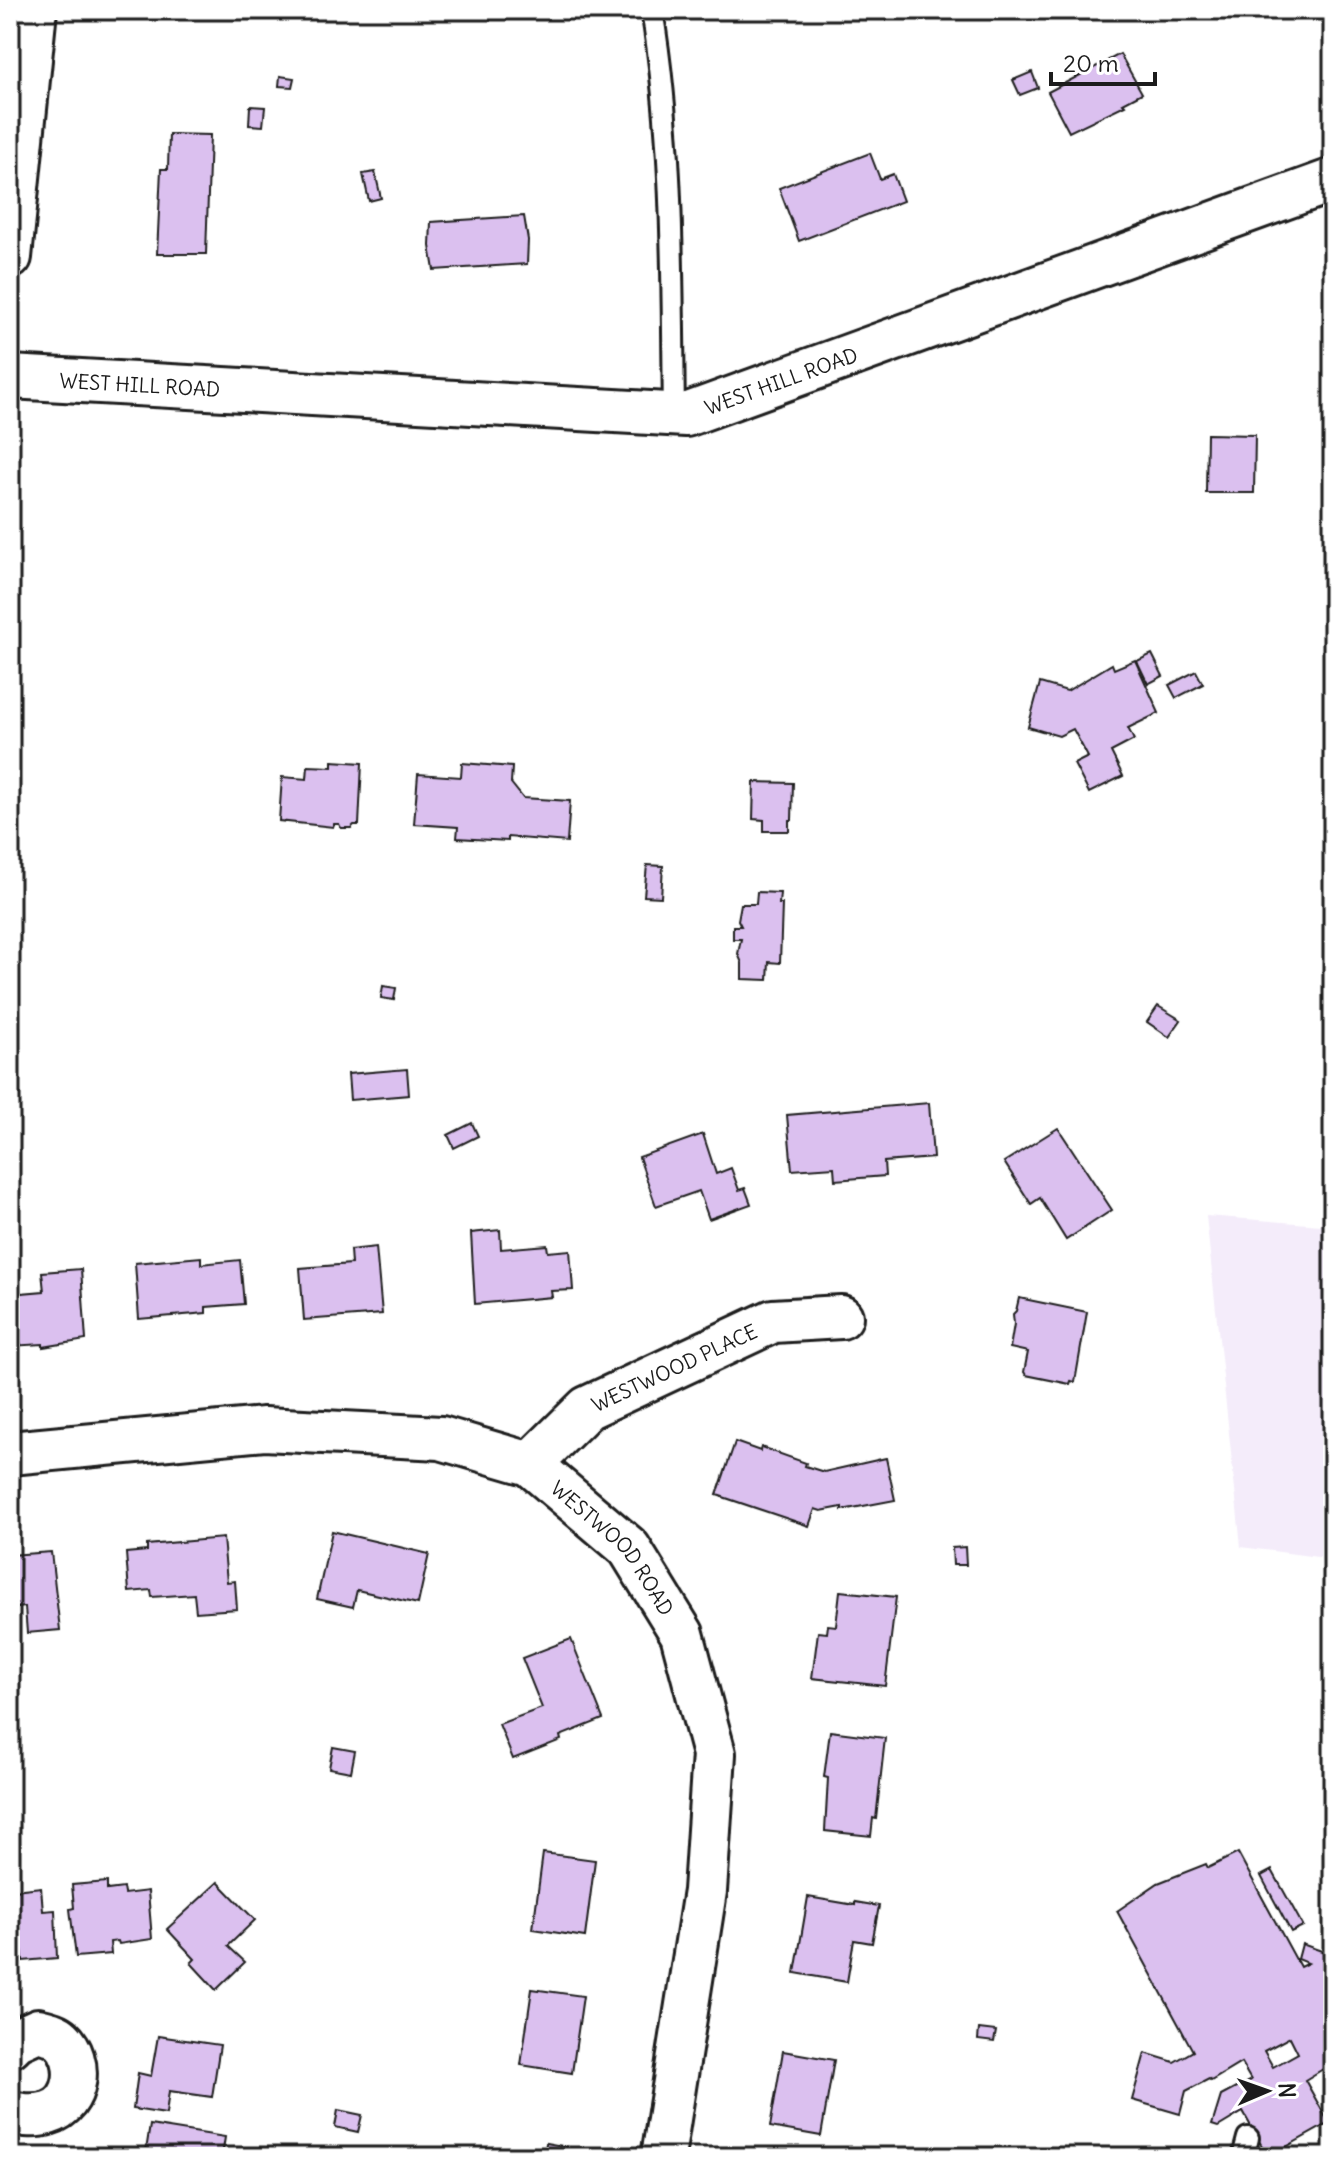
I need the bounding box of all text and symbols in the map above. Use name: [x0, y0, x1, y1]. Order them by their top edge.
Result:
scale bar: [1051, 36, 1155, 86]
text: 20 m: [1063, 48, 1119, 78]
street label: WEST HILL ROAD: [701, 341, 861, 420]
street label: WEST HILL ROAD: [59, 367, 221, 401]
street label: WESTWOOD PLACE: [587, 1318, 761, 1417]
street label: WESTWOOD ROAD: [546, 1475, 680, 1620]
north arrow: [1227, 2051, 1307, 2131]
text: N: [1273, 2082, 1301, 2098]

